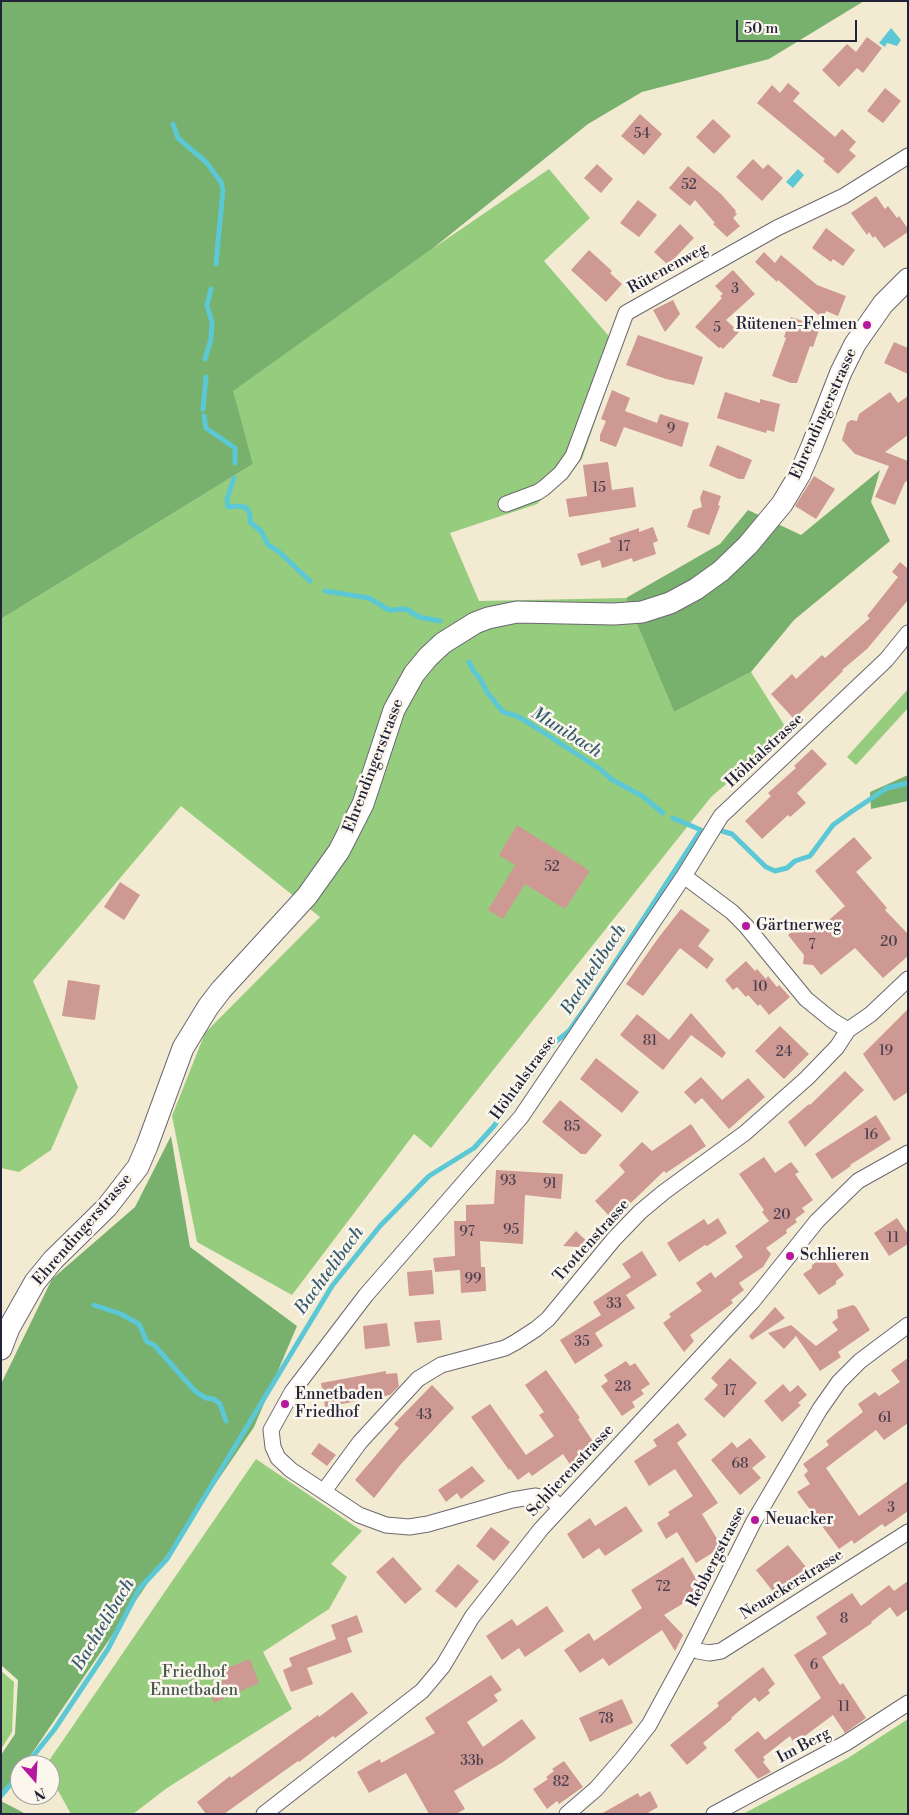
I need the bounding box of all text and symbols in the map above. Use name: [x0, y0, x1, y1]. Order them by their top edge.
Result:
scale bar: [739, 10, 860, 42]
text: 50 m: [744, 19, 778, 38]
house number: 54: [634, 127, 650, 143]
house number: 52: [681, 178, 697, 194]
street label: Rütenenweg: [625, 239, 711, 299]
house number: 3: [731, 282, 739, 298]
place label: Rütenen-Felmen: [736, 315, 857, 335]
marker: Rütenen-Felmen: [861, 319, 873, 331]
house number: 5: [713, 321, 721, 337]
street label: Ehrendingerstrasse: [786, 345, 862, 483]
house number: 9: [667, 422, 675, 438]
house number: 15: [592, 481, 606, 497]
house number: 17: [618, 540, 630, 556]
street label: Ehrendingerstrasse: [340, 696, 408, 836]
water label: Munibach: [527, 703, 605, 763]
street label: Höhtalstrasse: [722, 710, 808, 792]
house number: 52: [544, 860, 560, 876]
place label: Gärtnerweg: [756, 916, 841, 936]
marker: Gärtnerweg: [740, 920, 752, 932]
water label: Bachtelibach: [557, 921, 631, 1019]
house number: 20: [880, 935, 898, 951]
house number: 7: [808, 938, 816, 954]
house number: 10: [753, 980, 767, 996]
street label: Höhtalstrasse: [487, 1032, 561, 1124]
house number: 81: [643, 1034, 657, 1050]
house number: 19: [879, 1044, 893, 1060]
house number: 24: [776, 1045, 792, 1061]
house number: 85: [564, 1120, 580, 1136]
house number: 16: [864, 1128, 878, 1144]
street label: Ehrendingerstrasse: [29, 1170, 137, 1290]
house number: 93: [500, 1174, 516, 1190]
house number: 91: [543, 1177, 557, 1193]
street label: Trottenstrasse: [550, 1196, 634, 1286]
house number: 20: [773, 1208, 791, 1224]
water label: Bachtelibach: [291, 1223, 369, 1319]
house number: 95: [503, 1223, 519, 1239]
house number: 97: [459, 1225, 475, 1241]
house number: 11: [887, 1231, 899, 1247]
place label: Schlieren: [800, 1246, 869, 1266]
marker: Schlieren: [784, 1250, 796, 1262]
house number: 99: [465, 1272, 481, 1288]
house number: 33: [606, 1297, 622, 1313]
house number: 35: [574, 1335, 590, 1351]
house number: 28: [615, 1380, 631, 1396]
house number: 17: [724, 1384, 736, 1400]
place label: Ennetbaden Friedhof: [295, 1385, 383, 1423]
marker: Ennetbaden Friedhof: [279, 1398, 291, 1410]
house number: 43: [416, 1408, 432, 1424]
house number: 61: [878, 1411, 892, 1427]
street label: Schlierenstrasse: [523, 1421, 619, 1521]
house number: 68: [731, 1457, 749, 1473]
house number: 3: [887, 1501, 895, 1517]
street label: Rebbergstrasse: [683, 1504, 751, 1610]
place label: Neuacker: [765, 1510, 833, 1530]
marker: Neuacker: [749, 1514, 761, 1526]
street label: Neuackerstrasse: [737, 1546, 847, 1624]
water label: Bachtelibach: [68, 1575, 140, 1675]
house number: 72: [656, 1580, 670, 1596]
house number: 8: [840, 1612, 848, 1628]
house number: 6: [810, 1658, 818, 1674]
park label: Friedhof Ennetbaden: [150, 1663, 238, 1701]
house number: 11: [838, 1700, 850, 1716]
house number: 78: [598, 1712, 614, 1728]
street label: Im Berg: [774, 1724, 834, 1768]
house number: 33b: [460, 1754, 484, 1770]
north arrow: [10, 1755, 60, 1805]
house number: 82: [553, 1775, 569, 1791]
text: N: [31, 1783, 48, 1804]

